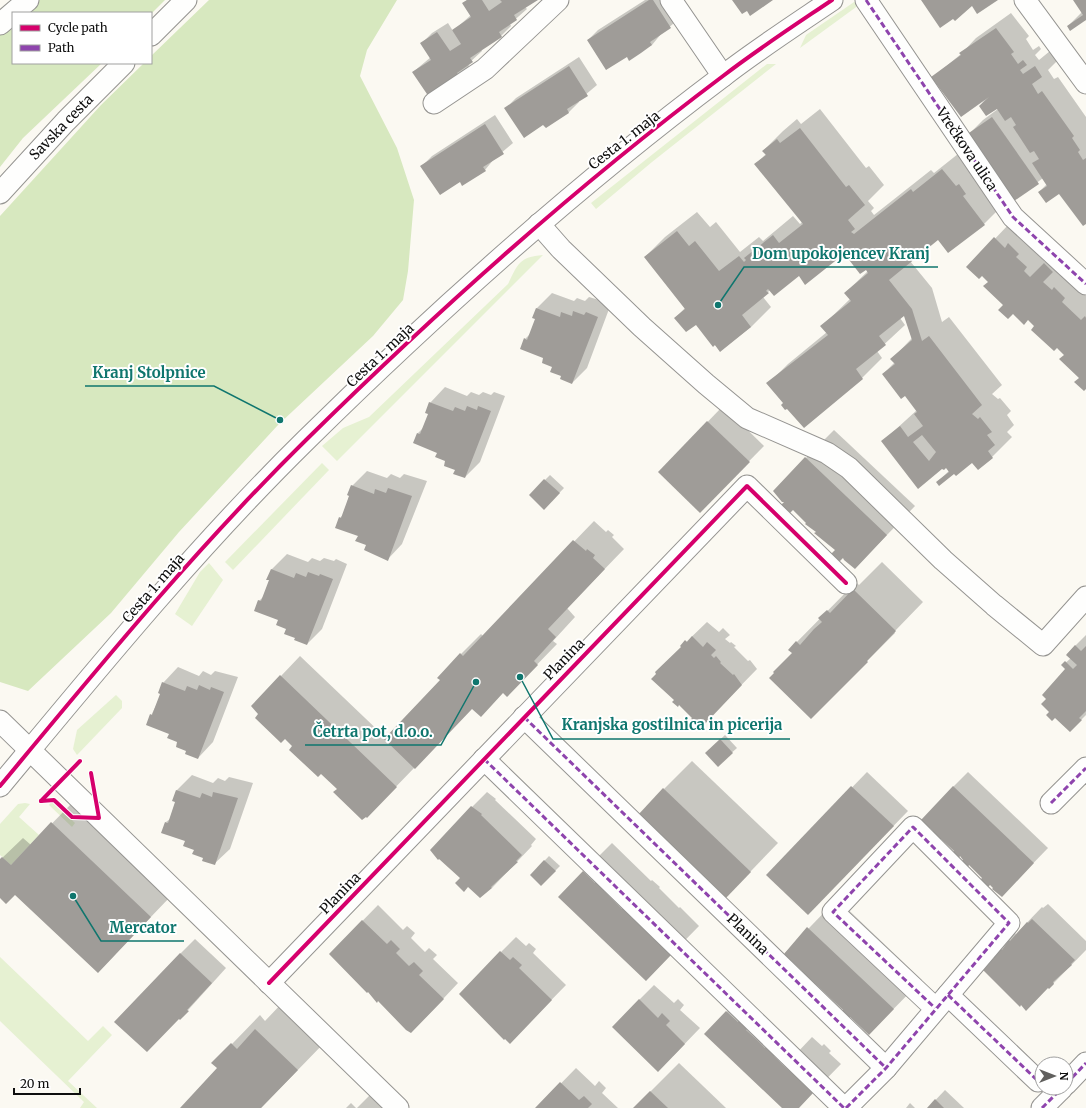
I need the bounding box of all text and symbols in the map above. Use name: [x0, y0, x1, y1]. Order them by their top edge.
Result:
legend: [12, 12, 152, 64]
text: Cycle path: [48, 20, 108, 35]
text: Path: [48, 40, 74, 55]
street label: Savska cesta: [25, 90, 97, 164]
street label: Vrečkova ulica: [932, 103, 1002, 194]
street label: Cesta 1. maja: [585, 106, 664, 173]
callout: Dom upokojencev Kranj: [744, 240, 938, 267]
text: Dom upokojencev Kranj: [752, 244, 930, 263]
street label: Cesta 1. maja: [342, 319, 418, 391]
callout: Kranj Stolpnice: [85, 359, 214, 386]
text: Kranj Stolpnice: [92, 363, 206, 382]
street label: Cesta 1. maja: [118, 549, 188, 626]
street label: Planina: [540, 634, 589, 684]
callout: Kranjska gostilnica in picerija: [553, 712, 790, 739]
text: Kranjska gostilnica in picerija: [562, 715, 783, 734]
callout: Četrta pot, d.o.o.: [305, 718, 441, 745]
text: Četrta pot, d.o.o.: [313, 721, 433, 742]
street label: Planina: [316, 868, 365, 918]
street label: Planina: [723, 910, 773, 959]
callout: Mercator: [101, 914, 184, 941]
text: Mercator: [109, 918, 177, 937]
north arrow: [1034, 1056, 1074, 1096]
scale bar: [14, 1070, 80, 1096]
text: N: [1057, 1072, 1071, 1081]
text: 20 m: [20, 1076, 49, 1091]

